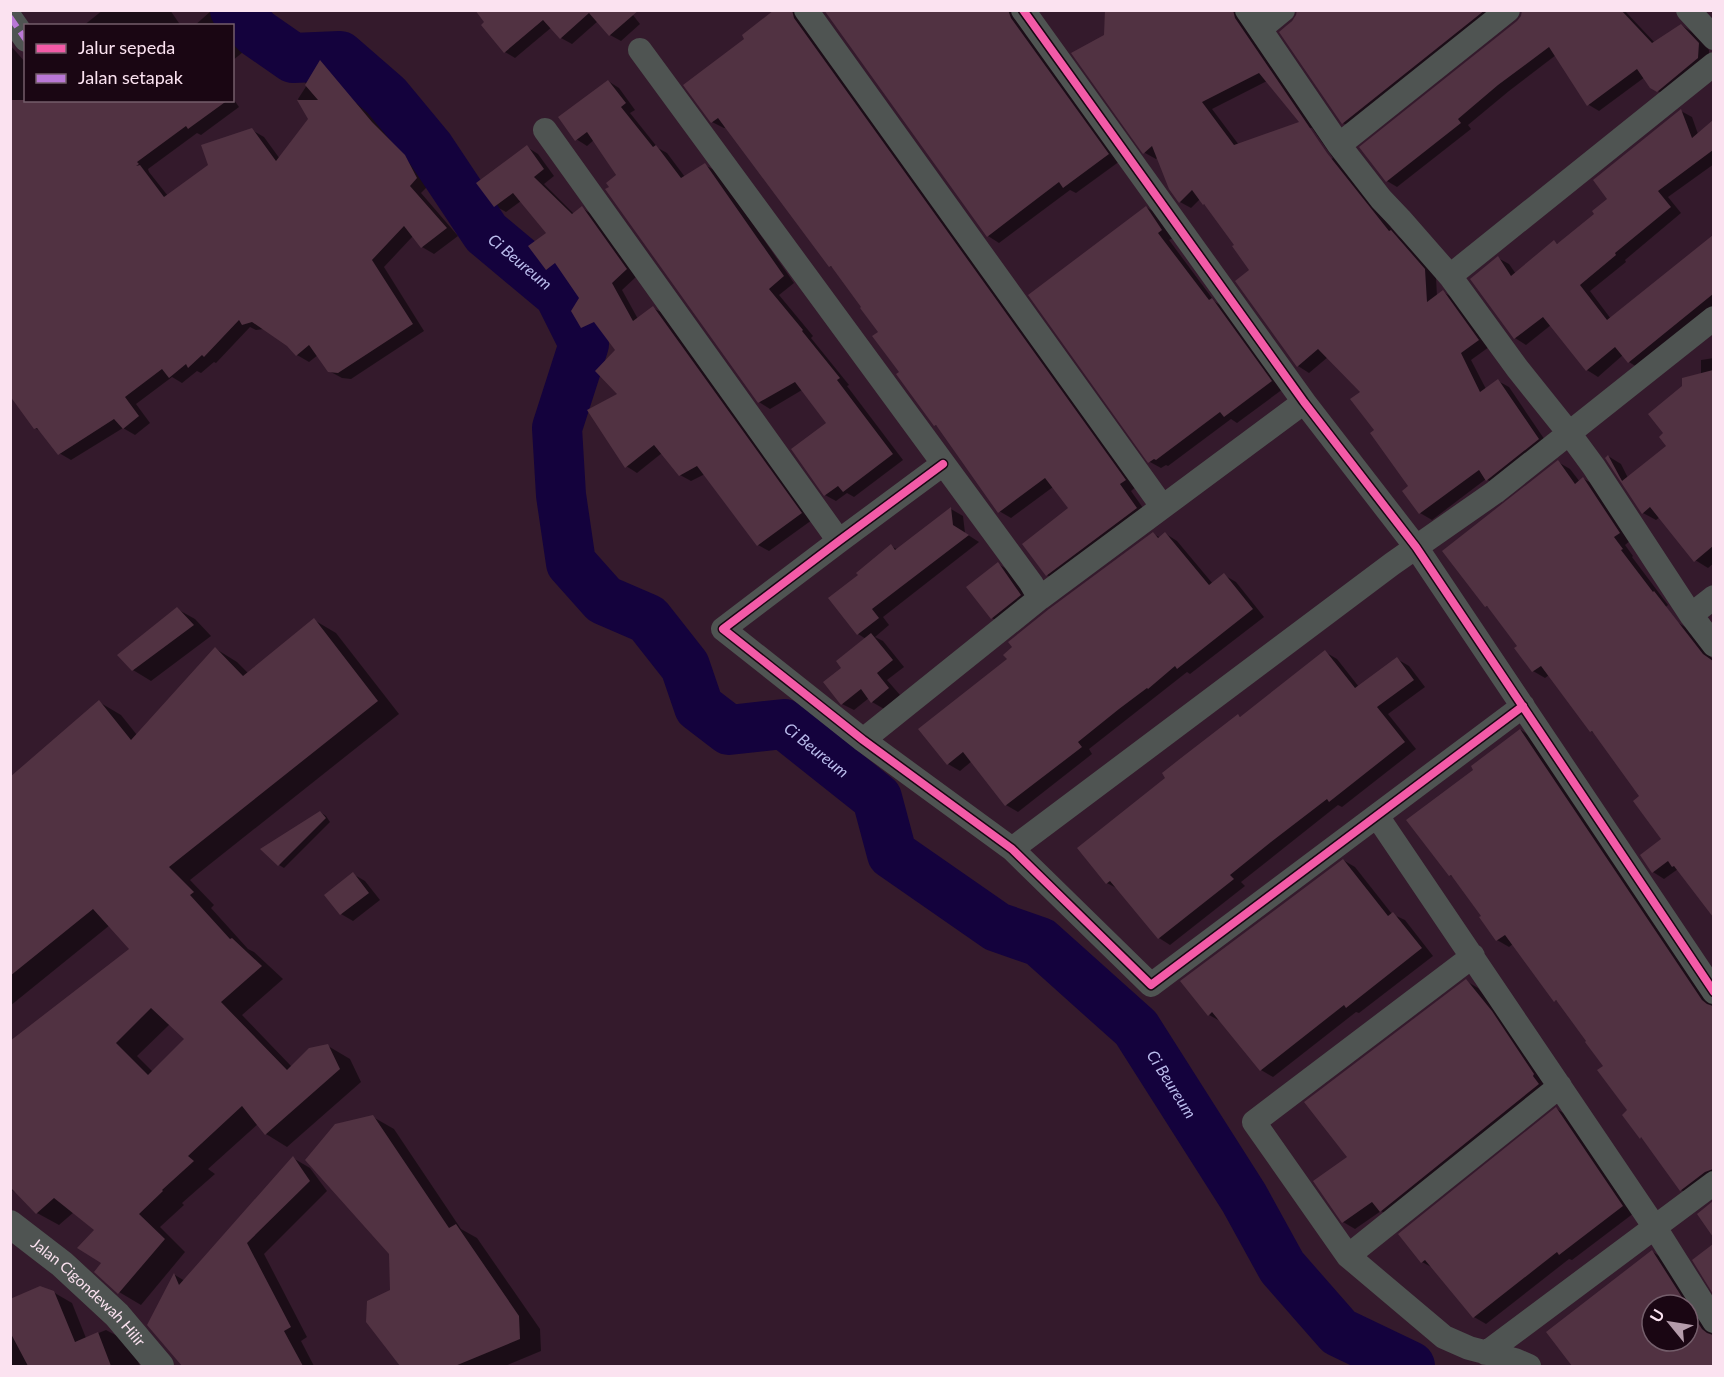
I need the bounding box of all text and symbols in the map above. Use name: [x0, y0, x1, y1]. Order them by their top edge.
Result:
legend: [24, 24, 234, 102]
text: Jalur sepeda: [78, 36, 175, 58]
text: Jalan setapak: [78, 66, 184, 88]
water label: Ci Beureum: [485, 229, 556, 293]
water label: Ci Beureum: [781, 718, 853, 781]
water label: Ci Beureum: [1143, 1046, 1201, 1121]
street label: Jalan Cigondewah Hilir: [28, 1234, 150, 1350]
north arrow: [1640, 1293, 1700, 1353]
text: U: [1645, 1305, 1668, 1325]

